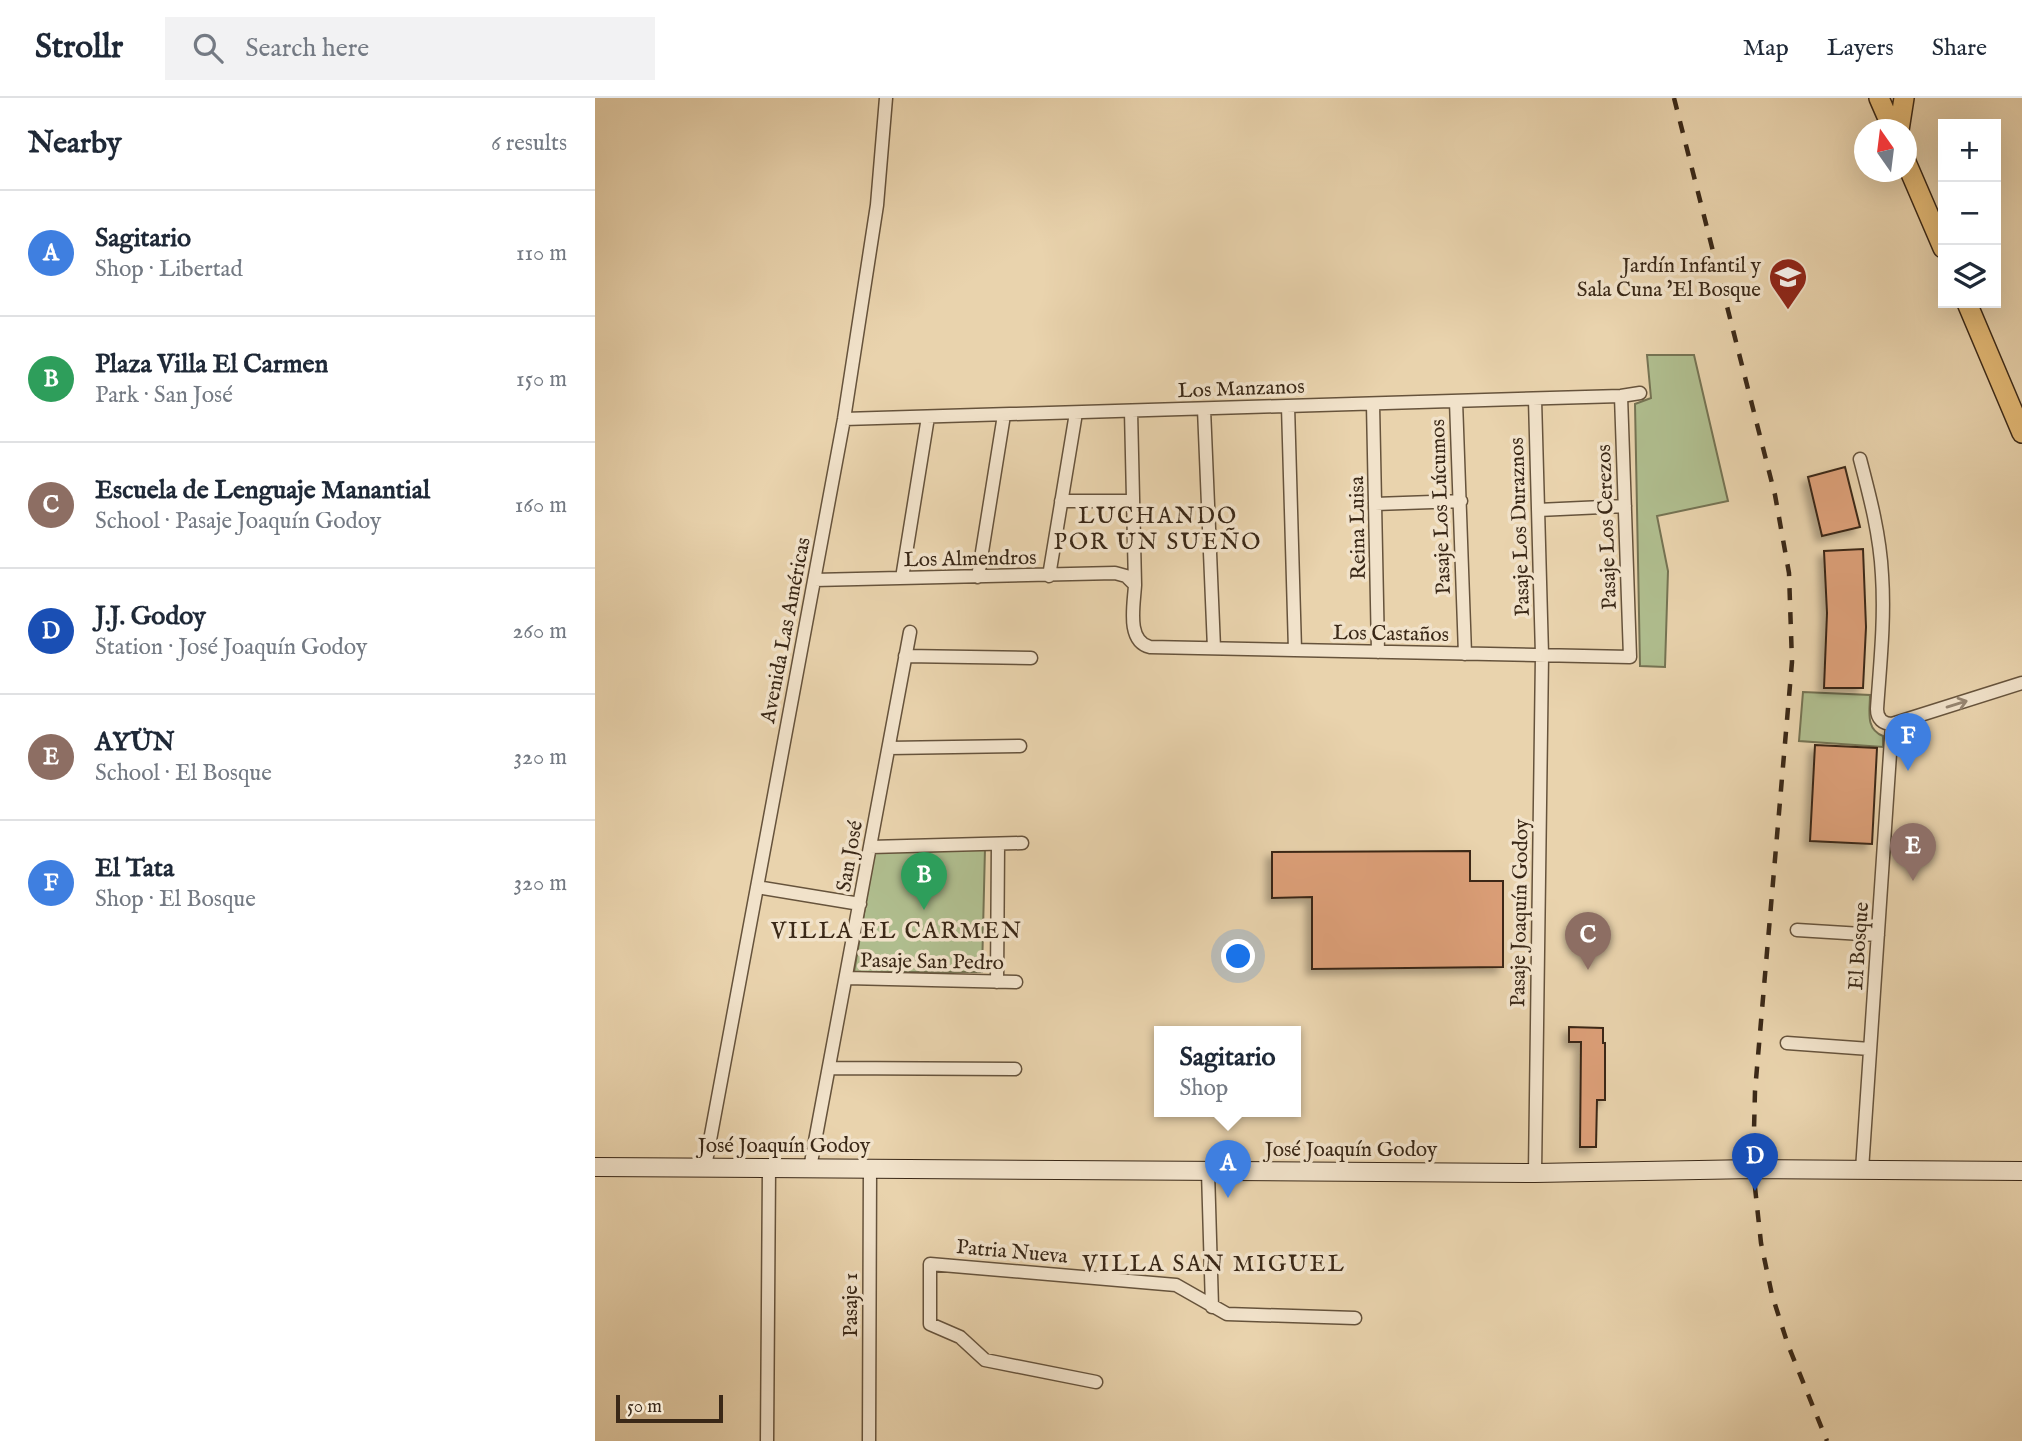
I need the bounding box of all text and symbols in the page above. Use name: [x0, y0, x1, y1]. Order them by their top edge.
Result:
search box: [165, 17, 655, 80]
text: Strollr: [35, 27, 123, 69]
icon: search: [189, 29, 227, 67]
text: Search here: [245, 32, 369, 65]
text: Map: [1743, 33, 1789, 64]
text: Layers: [1827, 33, 1894, 64]
text: Share: [1932, 33, 1987, 64]
north arrow: [1854, 119, 1917, 182]
map controls: [1938, 119, 2001, 308]
button: +: [1938, 119, 2001, 182]
text: Nearby: [28, 125, 121, 163]
text: 6 results: [491, 129, 567, 158]
button: −: [1938, 182, 2001, 245]
text: Sagitario: [95, 222, 191, 255]
text: A: [43, 239, 59, 268]
text: 110 m: [516, 239, 567, 268]
button: layers: [1938, 245, 2001, 308]
place label: Jardín Infantil y Sala Cuna 'El Bosque: [1577, 253, 1762, 304]
text: Shop · Libertad: [95, 255, 243, 284]
school or university icon: Jardín Infantil y Sala Cuna 'El Bosque: [1767, 256, 1809, 311]
text: Plaza Villa El Carmen: [95, 348, 328, 381]
text: B: [43, 365, 59, 394]
text: 150 m: [516, 365, 567, 394]
street label: Los Manzanos: [1177, 374, 1305, 405]
text: Park · San José: [95, 381, 233, 410]
street label: Pasaje Los Lúcumos: [1425, 419, 1458, 595]
street label: Pasaje Los Duraznos: [1504, 437, 1537, 617]
street label: Pasaje Los Cerezos: [1591, 444, 1624, 610]
text: Escuela de Lenguaje Manantial: [95, 474, 430, 507]
street label: Reina Luisa: [1344, 475, 1373, 580]
text: C: [43, 491, 59, 520]
text: 160 m: [515, 491, 567, 520]
district label: LUCHANDO POR UN SUEÑO: [1054, 502, 1262, 557]
text: School · Pasaje Joaquín Godoy: [95, 507, 381, 536]
street label: Avenida Las Américas: [755, 535, 818, 727]
street label: Los Almendros: [903, 545, 1037, 574]
text: J.J. Godoy: [95, 600, 206, 633]
text: D: [42, 617, 60, 646]
text: 260 m: [512, 617, 567, 646]
street label: Los Castaños: [1333, 620, 1449, 649]
text: Station · José Joaquín Godoy: [95, 633, 367, 662]
one-way arrow: [1946, 696, 1968, 709]
pin: F: [1885, 713, 1931, 771]
text: AYÜN: [95, 726, 175, 759]
text: E: [43, 743, 59, 772]
text: 320 m: [514, 743, 567, 772]
text: School · El Bosque: [95, 759, 272, 788]
street label: San José: [831, 818, 870, 894]
street label: Pasaje Joaquín Godoy: [1505, 818, 1536, 1008]
pin: E: [1890, 823, 1936, 881]
text: El Tata: [95, 852, 174, 885]
pin: B: [901, 852, 947, 910]
text: F: [44, 869, 58, 898]
text: 320 m: [514, 869, 567, 898]
text: Shop · El Bosque: [95, 885, 256, 914]
street label: El Bosque: [1843, 901, 1876, 991]
pin: C: [1565, 912, 1611, 970]
district label: VILLA EL CARMEN: [770, 917, 1023, 946]
your location: [1221, 939, 1255, 973]
street label: Pasaje San Pedro: [860, 948, 1004, 977]
popup: [1154, 1026, 1301, 1117]
text: Sagitario: [1179, 1041, 1276, 1074]
text: Shop: [1179, 1074, 1228, 1103]
street label: José Joaquín Godoy: [696, 1133, 871, 1160]
pin: D: [1732, 1133, 1778, 1191]
street label: José Joaquín Godoy: [1263, 1137, 1438, 1164]
pin: A: [1205, 1140, 1251, 1198]
street label: Patria Nueva: [955, 1234, 1070, 1271]
district label: VILLA SAN MIGUEL: [1081, 1250, 1346, 1279]
street label: Pasaje 1: [838, 1273, 865, 1337]
scale bar: [616, 1392, 723, 1424]
text: 50 m: [627, 1395, 662, 1419]

